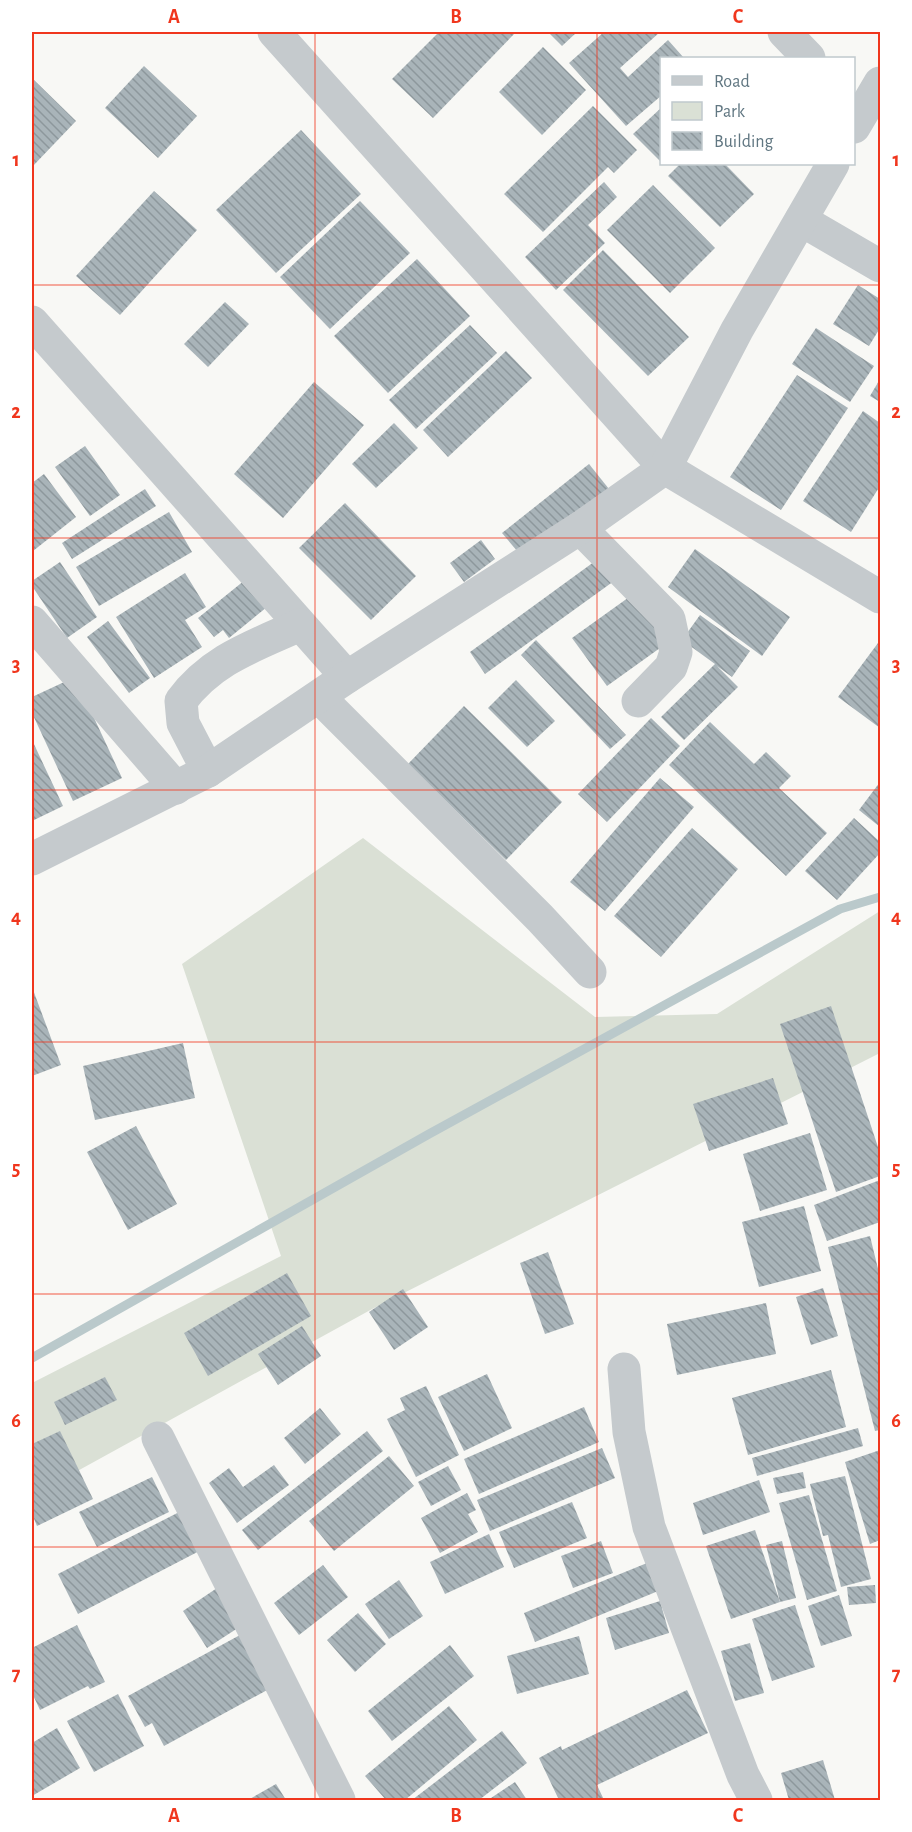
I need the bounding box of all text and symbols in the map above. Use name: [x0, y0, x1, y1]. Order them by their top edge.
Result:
text: A: [168, 7, 180, 27]
text: B: [450, 7, 462, 27]
text: C: [733, 7, 744, 27]
legend: [660, 57, 855, 165]
text: Road: [714, 73, 750, 91]
text: Park: [714, 103, 746, 121]
text: Building: [714, 133, 774, 151]
text: 1: [12, 150, 20, 170]
text: 1: [892, 150, 900, 170]
text: 2: [11, 402, 21, 422]
text: 2: [891, 402, 901, 422]
text: 3: [12, 655, 20, 675]
text: 3: [892, 655, 900, 675]
text: 4: [11, 907, 21, 927]
text: 4: [891, 907, 901, 927]
text: 5: [12, 1159, 20, 1179]
text: 5: [892, 1159, 900, 1179]
text: 6: [11, 1411, 21, 1431]
text: 6: [891, 1411, 901, 1431]
text: 7: [12, 1664, 21, 1684]
text: 7: [892, 1664, 901, 1684]
text: A: [168, 1806, 180, 1826]
text: B: [450, 1806, 462, 1826]
text: C: [733, 1806, 744, 1826]

